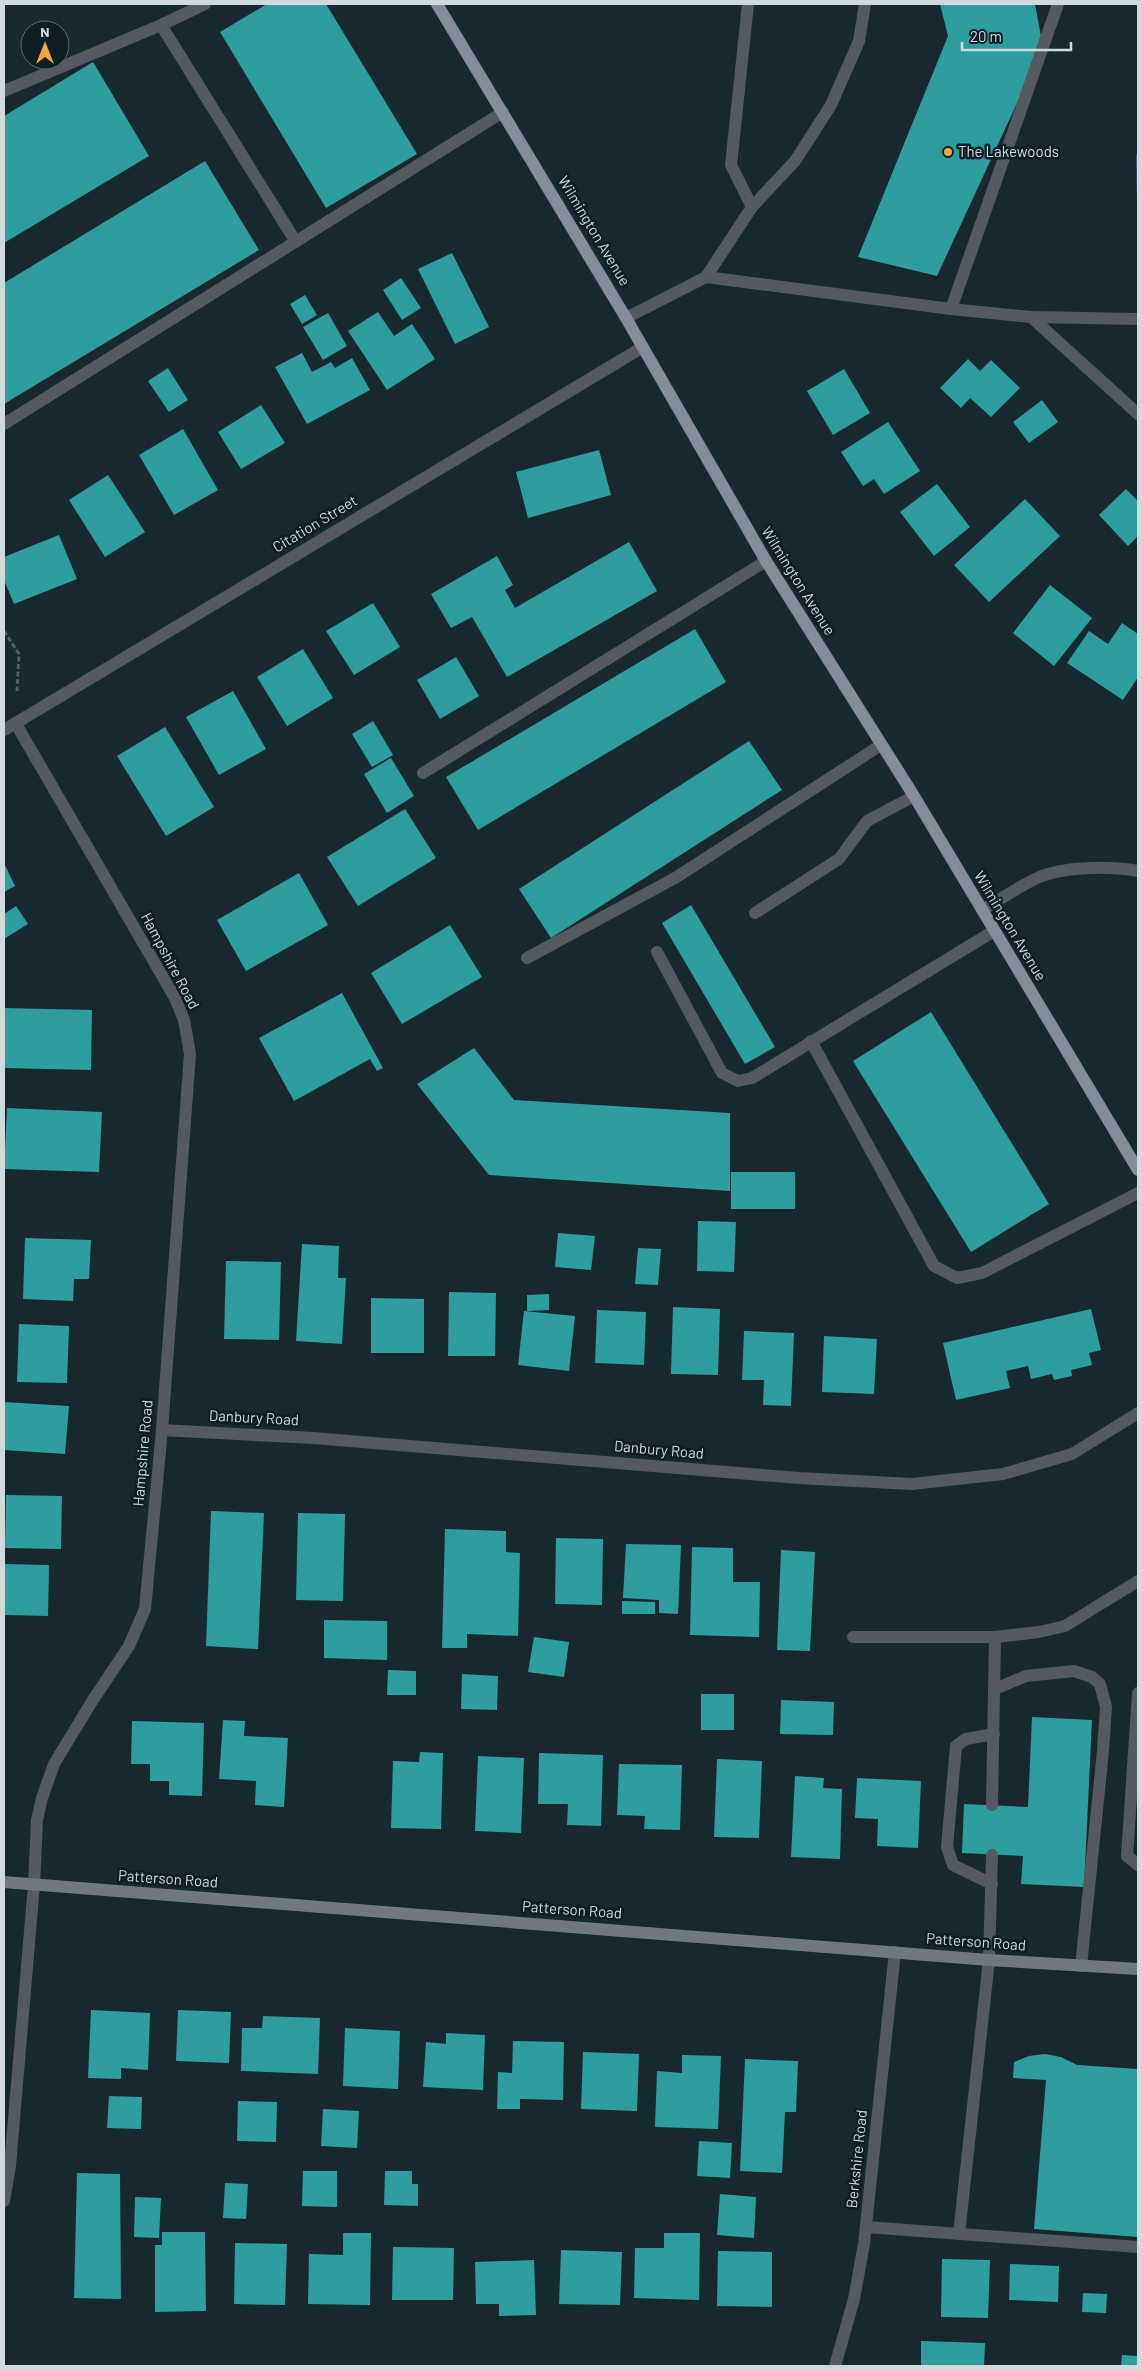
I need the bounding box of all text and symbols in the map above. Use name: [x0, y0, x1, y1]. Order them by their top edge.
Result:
north arrow: [20, 20, 70, 70]
scale bar: [962, 20, 1071, 52]
text: N: [40, 23, 50, 40]
text: 20 m: [970, 27, 1002, 45]
place label: The Lakewoods: [958, 142, 1059, 160]
marker: The Lakewoods: [942, 146, 954, 158]
street label: Wilmington Avenue: [555, 172, 635, 289]
street label: Citation Street: [269, 491, 360, 555]
street label: Wilmington Avenue: [758, 523, 840, 638]
street label: Wilmington Avenue: [971, 867, 1051, 984]
street label: Hampshire Road: [138, 909, 204, 1012]
street label: Hampshire Road: [128, 1399, 156, 1507]
street label: Danbury Road: [209, 1406, 300, 1428]
street label: Danbury Road: [613, 1436, 705, 1462]
street label: Patterson Road: [117, 1866, 219, 1890]
street label: Patterson Road: [521, 1897, 623, 1921]
street label: Patterson Road: [925, 1929, 1027, 1953]
street label: Berkshire Road: [842, 2109, 870, 2209]

